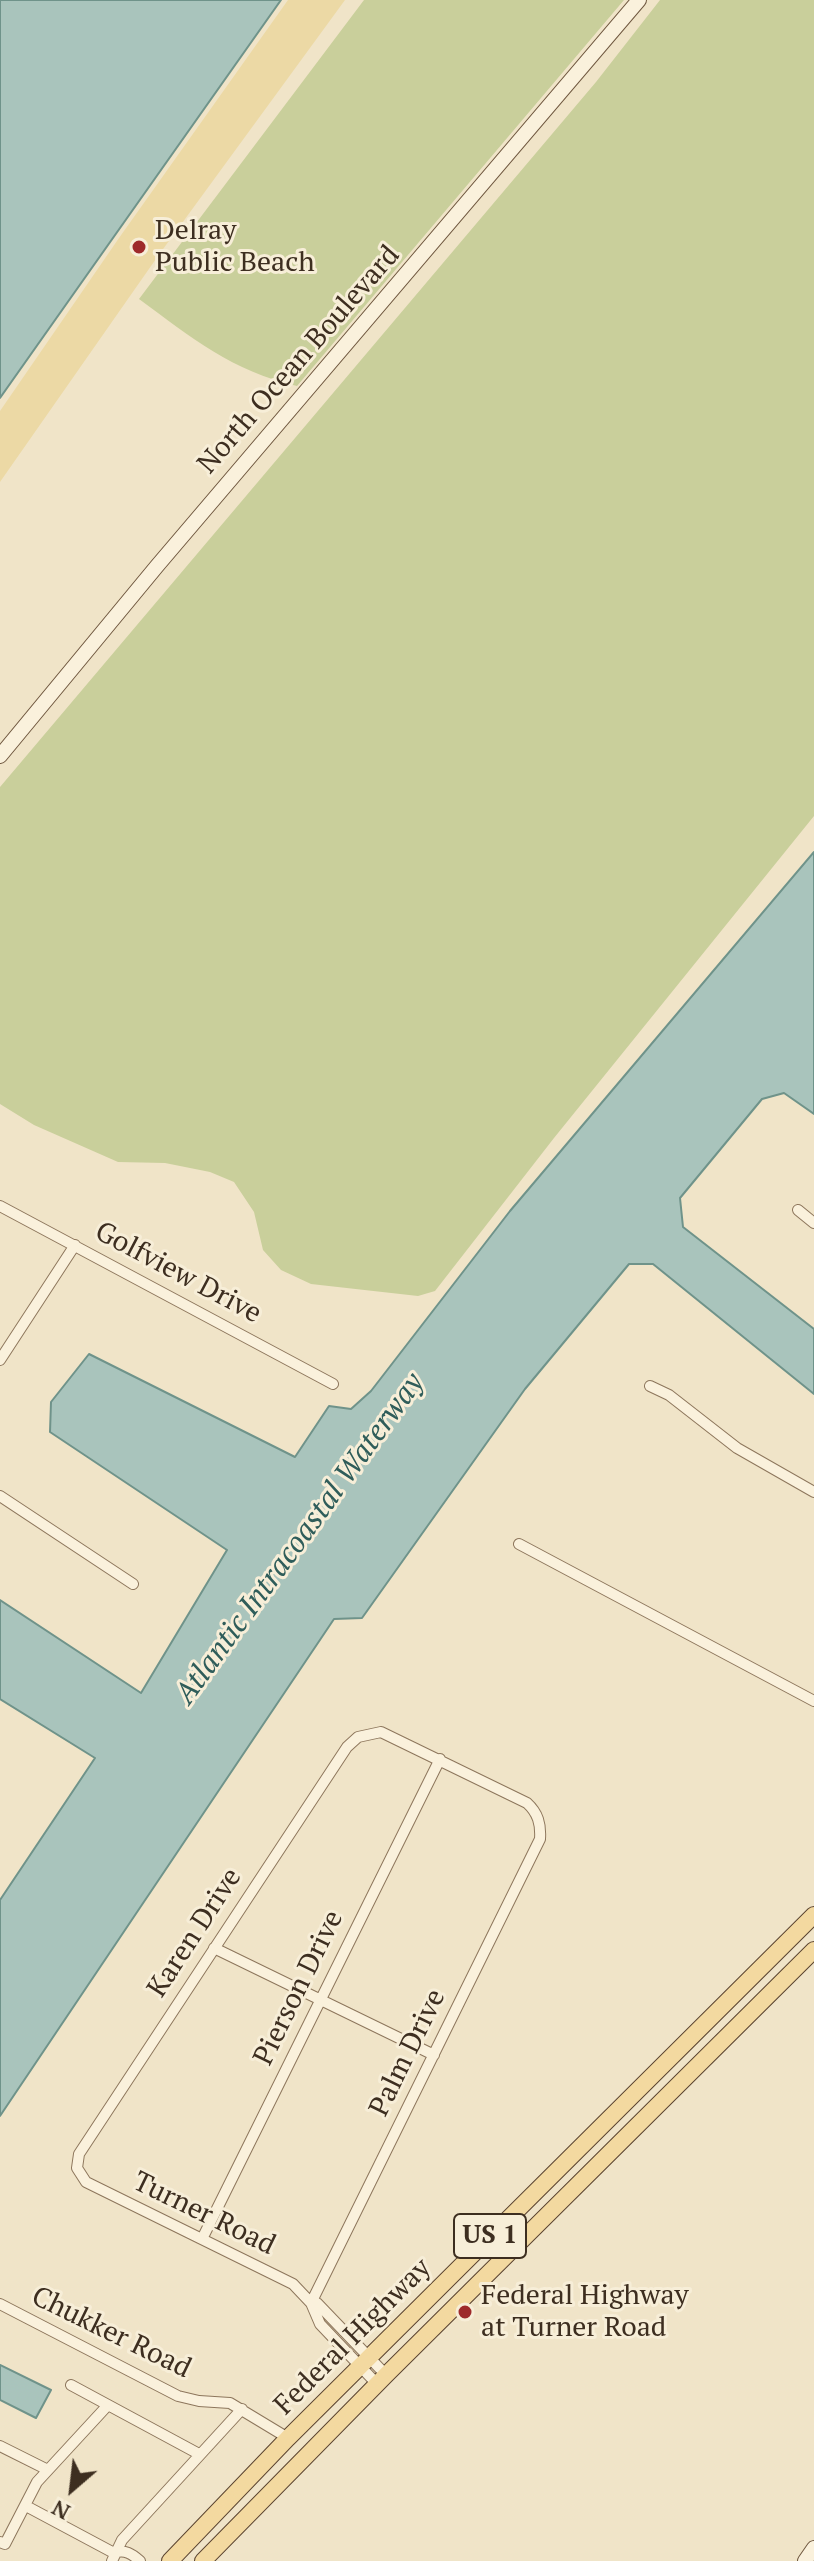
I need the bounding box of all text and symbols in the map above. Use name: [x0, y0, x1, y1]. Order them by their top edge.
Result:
place label: Delray Public Beach: [155, 214, 315, 280]
marker: Delray Public Beach: [130, 238, 148, 256]
street label: North Ocean Boulevard: [191, 239, 407, 481]
street label: Golfview Drive: [89, 1215, 267, 1331]
water label: Atlantic Intracoastal Waterway: [168, 1367, 432, 1711]
street label: Karen Drive: [141, 1862, 249, 2004]
street label: Pierson Drive: [247, 1905, 351, 2071]
street label: Palm Drive: [363, 1984, 453, 2122]
street label: Turner Road: [127, 2165, 281, 2263]
road number: US 1: [454, 2214, 526, 2258]
street label: Federal Highway: [268, 2252, 438, 2422]
place label: Federal Highway at Turner Road: [481, 2279, 689, 2345]
street label: Chukker Road: [26, 2280, 196, 2386]
marker: Federal Highway at Turner Road: [456, 2303, 474, 2321]
north arrow: [32, 2449, 112, 2529]
text: N: [46, 2494, 75, 2527]

